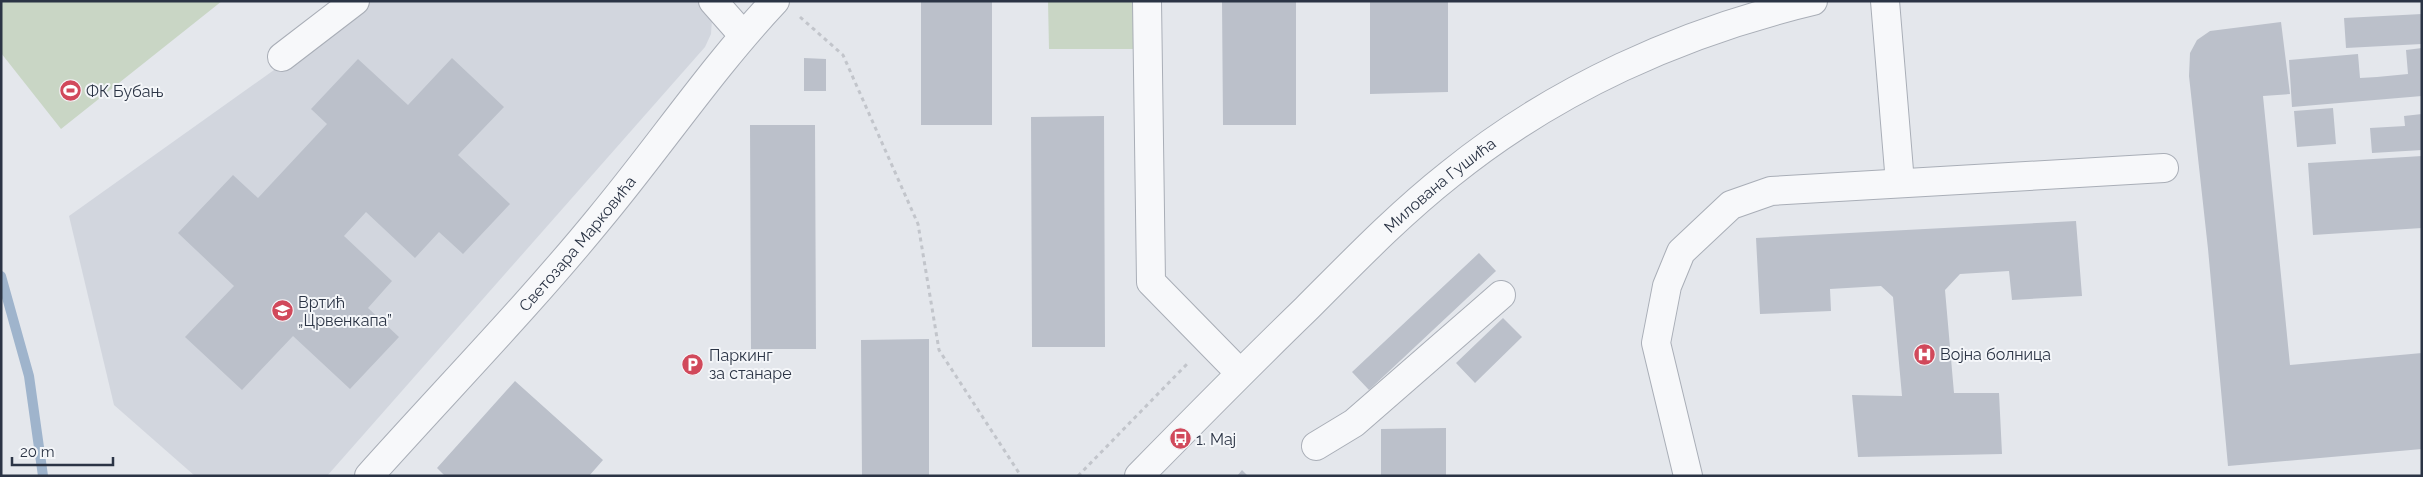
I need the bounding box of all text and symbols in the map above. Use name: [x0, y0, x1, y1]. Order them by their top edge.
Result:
sports icon: ФК Бубањ: [58, 79, 82, 103]
place label: ФК Бубањ: [86, 82, 164, 101]
street label: Милована Гушића: [1380, 133, 1499, 236]
street label: Светозара Марковића: [515, 172, 639, 315]
place label: Вртић „Црвенкапа”: [298, 293, 392, 330]
school or university icon: Вртић „Црвенкапа”: [270, 299, 294, 323]
hospital icon: Војна болница: [1912, 342, 1936, 366]
place label: Војна болница: [1940, 345, 2051, 364]
place label: Паркинг за станаре: [709, 346, 792, 383]
parking icon: Паркинг за станаре: [681, 352, 705, 376]
bus stop icon: 1. Мај: [1168, 427, 1192, 451]
place label: 1. Мај: [1196, 430, 1236, 449]
scale bar: [12, 434, 114, 466]
text: 20 m: [20, 443, 55, 461]

